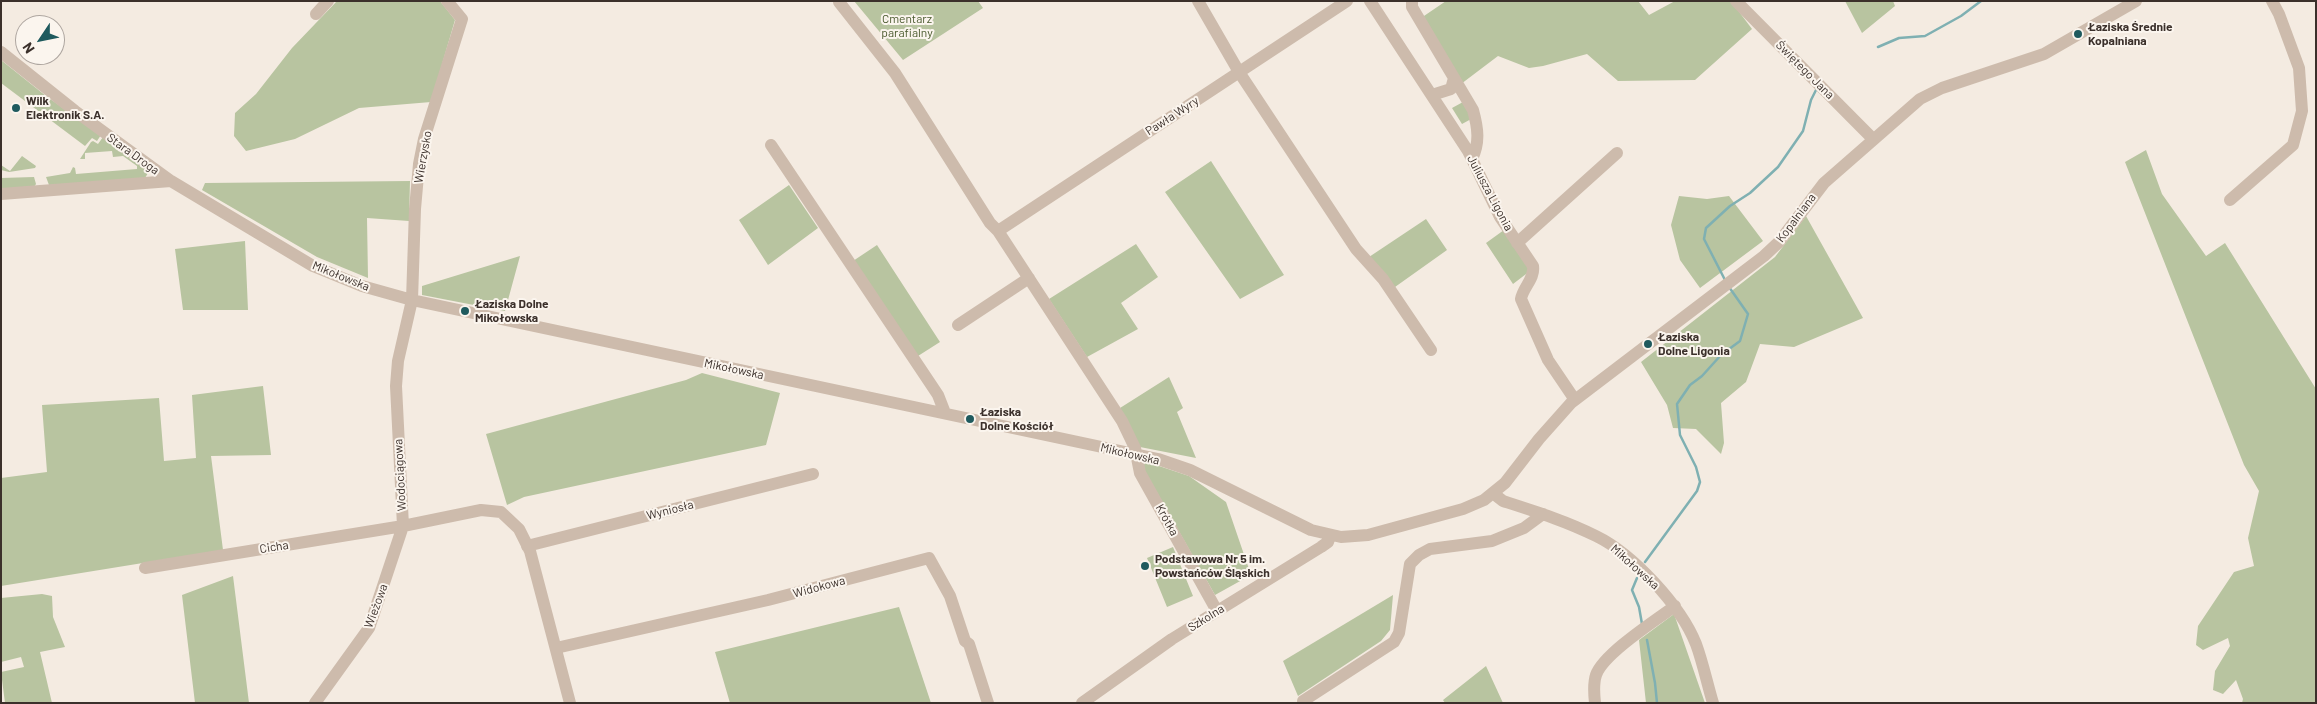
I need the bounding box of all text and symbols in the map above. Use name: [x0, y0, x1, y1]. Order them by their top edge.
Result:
park label: Cmentarz parafialny: [881, 12, 933, 40]
north arrow: [15, 15, 65, 65]
place label: Łaziska Średnie Kopalniana: [2088, 20, 2173, 48]
marker: Łaziska Średnie Kopalniana: [2072, 28, 2084, 40]
street label: Świętego Jana: [1773, 38, 1837, 102]
text: N: [18, 39, 38, 57]
street label: Pawła Wyry: [1143, 93, 1201, 139]
place label: Wilk Elektronik S.A.: [26, 94, 105, 122]
marker: Wilk Elektronik S.A.: [10, 102, 22, 114]
street label: Stara Droga: [104, 130, 162, 178]
street label: Wierzysko: [411, 130, 435, 184]
street label: Juliusza Ligonia: [1464, 153, 1516, 233]
street label: Kopalniana: [1773, 191, 1819, 245]
street label: Mikołowska: [310, 258, 372, 294]
place label: Łaziska Dolne Mikołowska: [475, 297, 549, 325]
marker: Łaziska Dolne Mikołowska: [459, 305, 471, 317]
place label: Łaziska Dolne Ligonia: [1658, 330, 1730, 358]
marker: Łaziska Dolne Ligonia: [1642, 338, 1654, 350]
street label: Mikołowska: [703, 356, 765, 382]
place label: Łaziska Dolne Kościół: [980, 405, 1054, 433]
marker: Łaziska Dolne Kościół: [964, 413, 976, 425]
street label: Wodociągowa: [391, 438, 409, 512]
street label: Mikołowska: [1099, 440, 1161, 468]
street label: Wyniosła: [645, 497, 695, 523]
street label: Krótka: [1152, 501, 1182, 539]
street label: Cicha: [258, 538, 290, 556]
street label: Mikołowska: [1608, 541, 1662, 593]
place label: Podstawowa Nr 5 im. Powstańców Śląskich: [1155, 552, 1270, 580]
marker: Podstawowa Nr 5 im. Powstańców Śląskich: [1139, 560, 1151, 572]
street label: Widokowa: [791, 573, 847, 601]
street label: Wieżowa: [361, 582, 391, 630]
street label: Szkolna: [1185, 601, 1227, 635]

